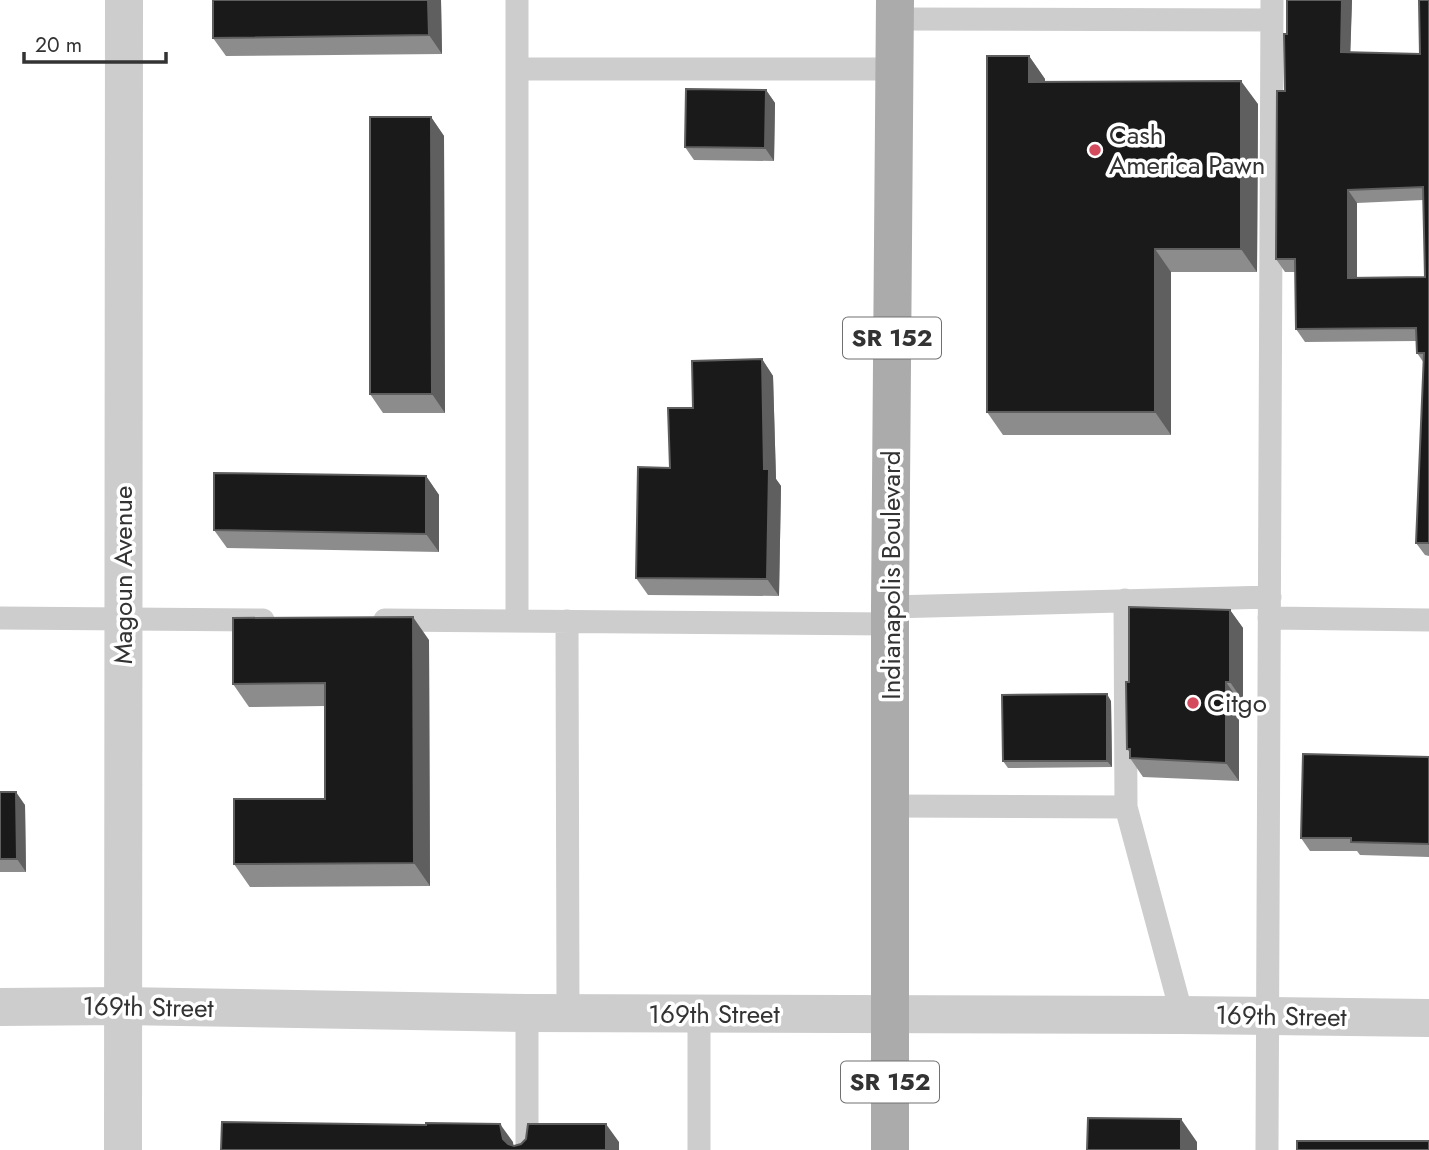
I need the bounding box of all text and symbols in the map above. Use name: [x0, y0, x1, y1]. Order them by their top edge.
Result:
scale bar: [24, 21, 166, 65]
text: 20 m: [35, 30, 82, 60]
place label: Cash America Pawn: [1109, 116, 1265, 184]
marker: Cash America Pawn: [1087, 142, 1103, 158]
road number: SR 152: [843, 318, 941, 358]
street label: Indianapolis Boulevard: [872, 450, 910, 700]
street label: Magoun Avenue: [104, 486, 142, 664]
place label: Citgo: [1207, 684, 1267, 722]
marker: Citgo: [1185, 695, 1201, 711]
street label: 169th Street: [82, 987, 215, 1027]
street label: 169th Street: [648, 995, 780, 1033]
street label: 169th Street: [1215, 996, 1348, 1036]
road number: SR 152: [841, 1062, 939, 1102]

